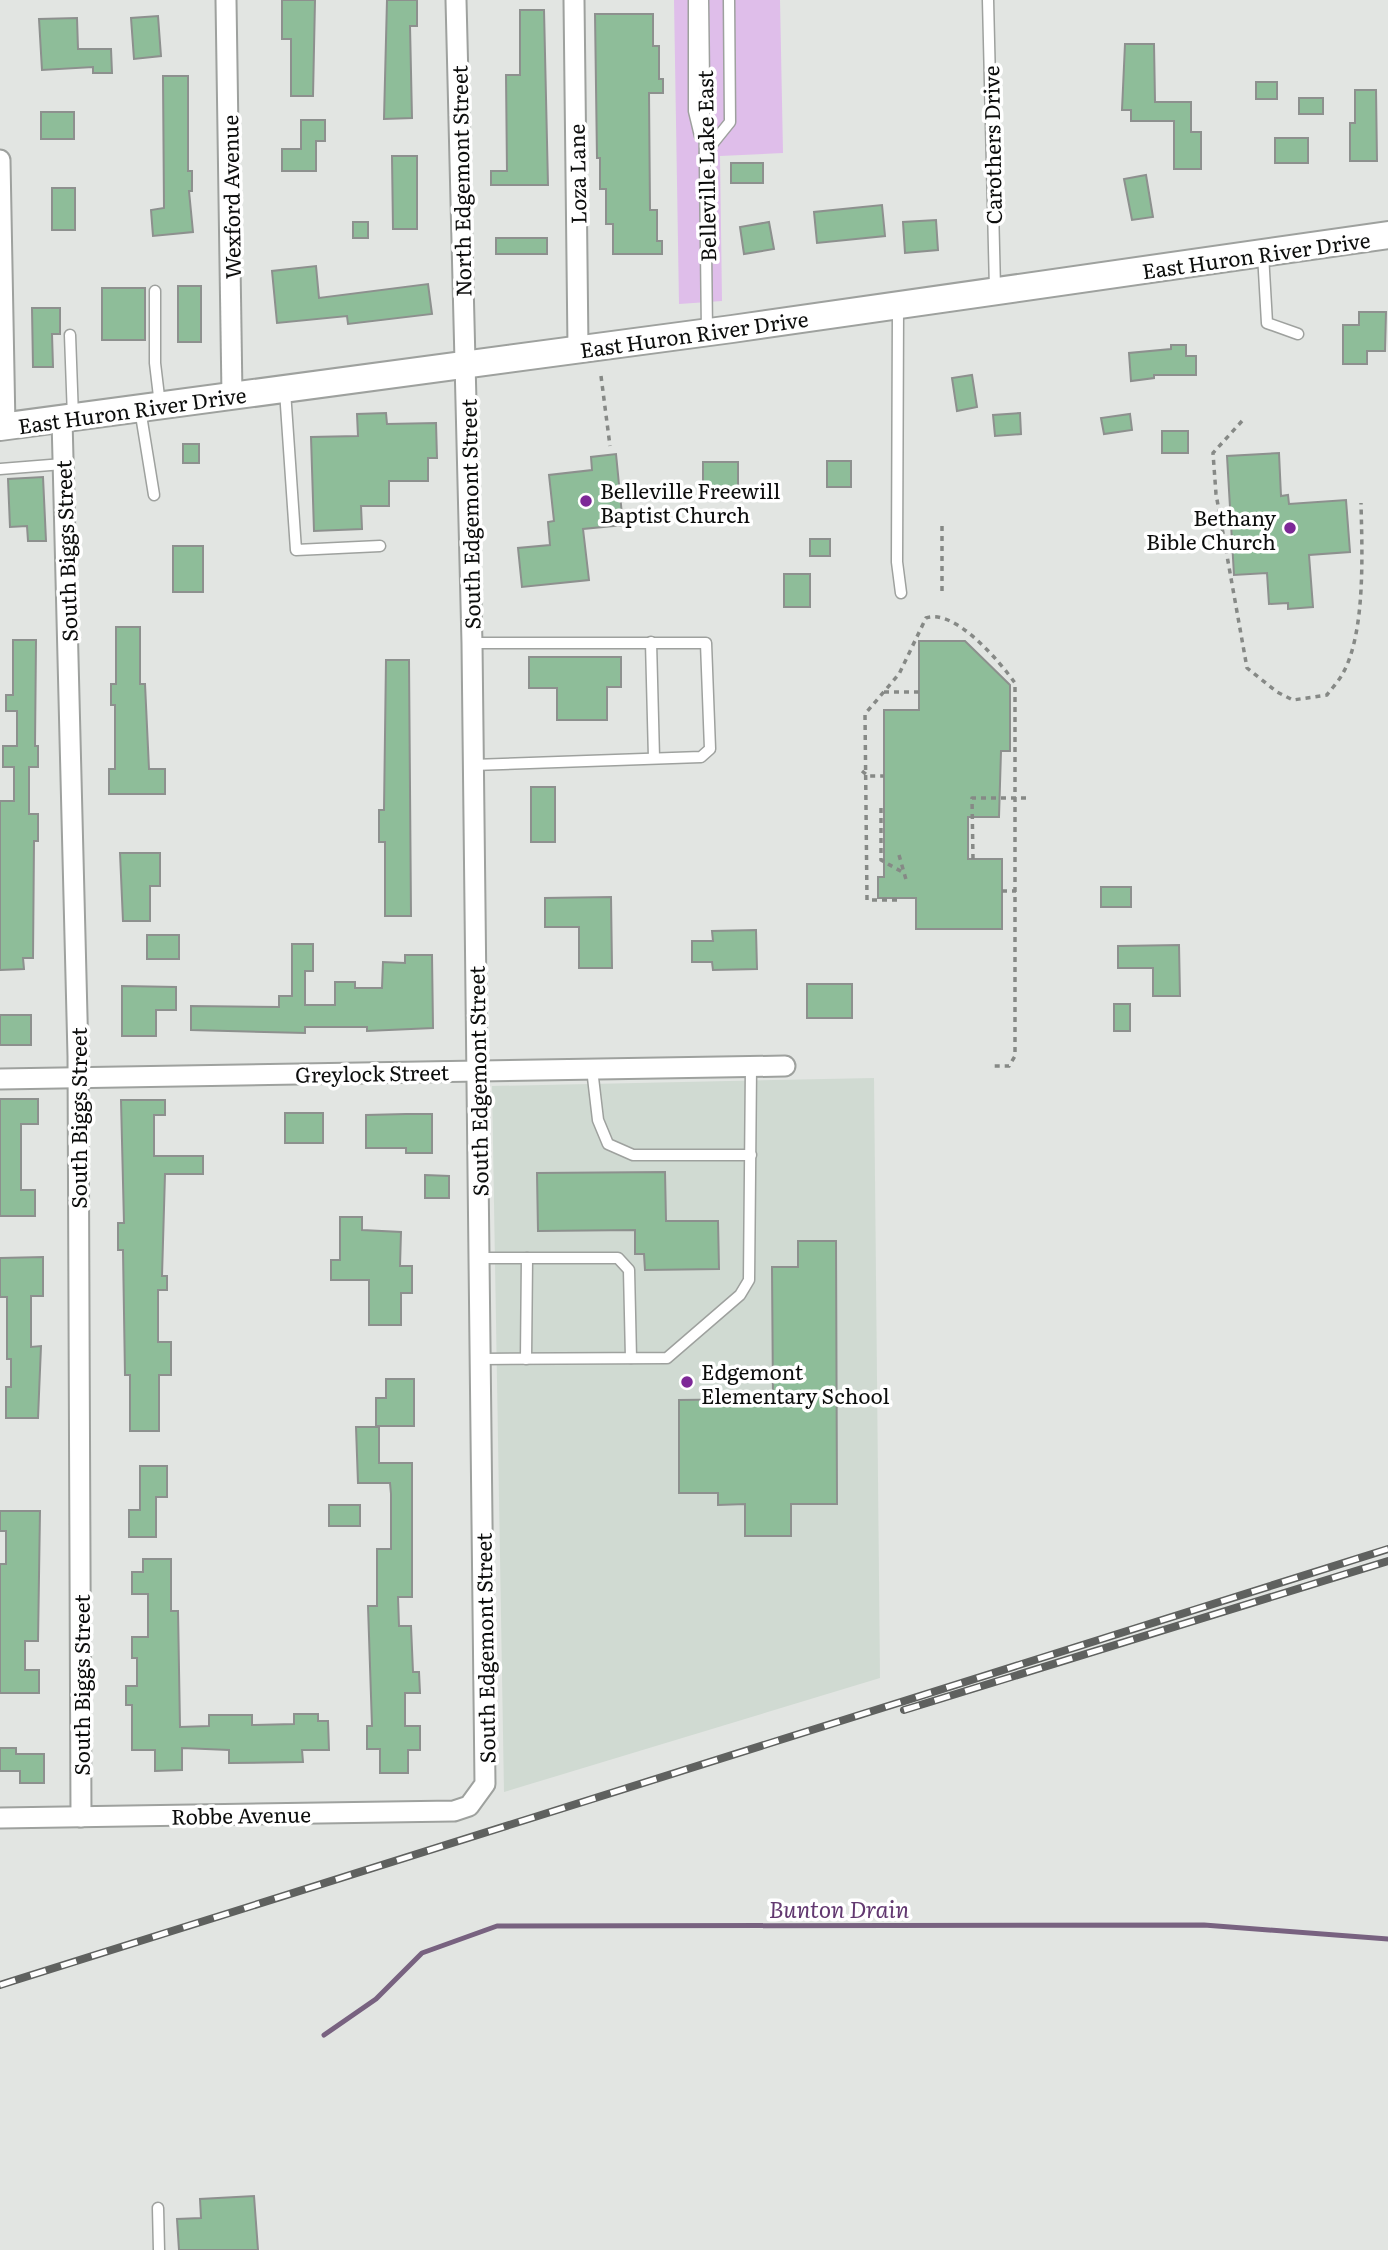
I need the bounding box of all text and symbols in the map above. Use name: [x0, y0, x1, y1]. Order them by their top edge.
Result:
street label: North Edgemont Street: [442, 64, 478, 297]
street label: Carothers Drive: [974, 65, 1008, 225]
street label: Belleville Lake East: [688, 69, 722, 262]
street label: Wexford Avenue: [213, 114, 247, 279]
street label: Loza Lane: [560, 123, 592, 224]
street label: East Huron River Drive: [1140, 223, 1372, 285]
street label: East Huron River Drive: [578, 302, 810, 364]
street label: East Huron River Drive: [16, 378, 248, 440]
street label: South Edgemont Street: [451, 398, 487, 630]
street label: South Biggs Street: [46, 459, 84, 642]
place label: Belleville Freewill Baptist Church: [600, 474, 780, 529]
marker: Belleville Freewill Baptist Church: [578, 493, 594, 509]
place label: Bethany Bible Church: [1146, 501, 1277, 556]
marker: Bethany Bible Church: [1282, 520, 1298, 536]
street label: South Edgemont Street: [459, 965, 495, 1197]
street label: South Biggs Street: [62, 1027, 93, 1209]
street label: Greylock Street: [295, 1055, 450, 1089]
place label: Edgemont Elementary School: [701, 1355, 890, 1410]
marker: Edgemont Elementary School: [679, 1374, 695, 1390]
street label: South Edgemont Street: [466, 1532, 502, 1764]
street label: South Biggs Street: [65, 1594, 96, 1776]
street label: Robbe Avenue: [171, 1797, 311, 1831]
water label: Bunton Drain: [769, 1891, 909, 1925]

